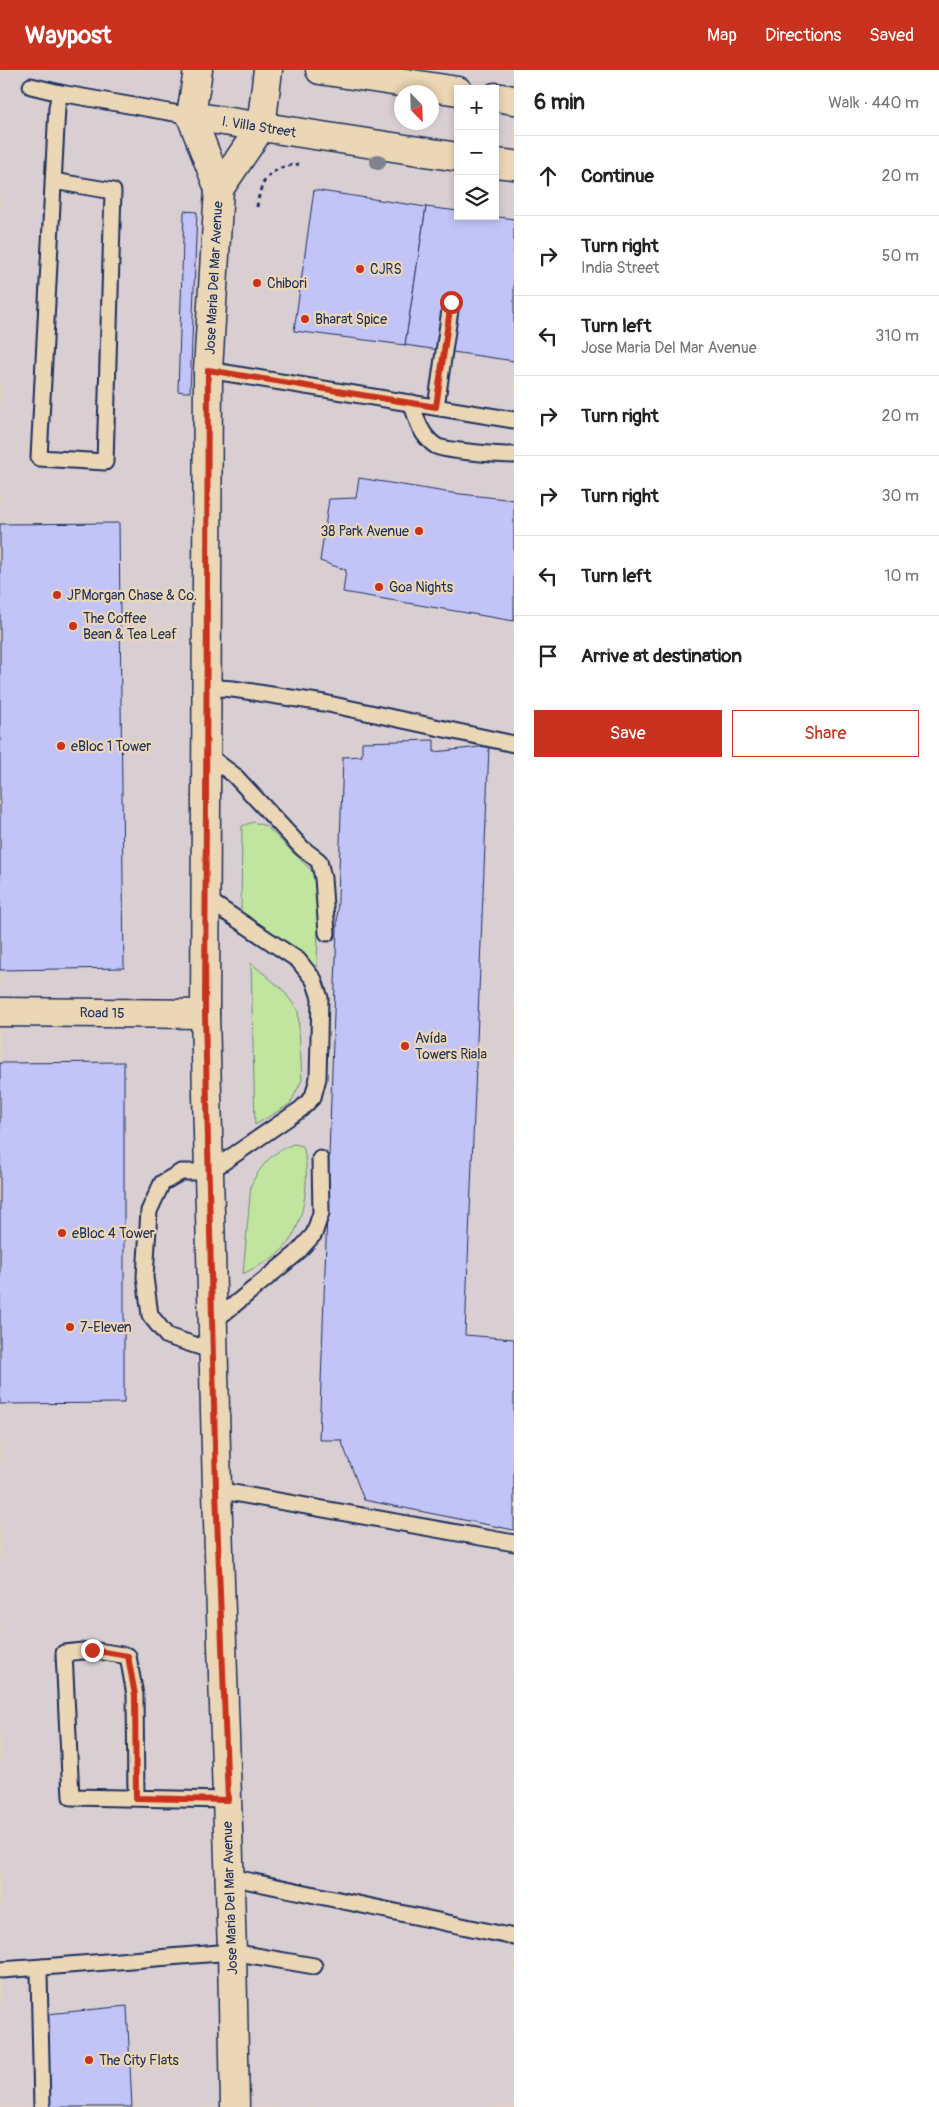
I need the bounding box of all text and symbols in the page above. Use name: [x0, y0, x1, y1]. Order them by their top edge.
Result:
text: Waypost: [25, 21, 112, 50]
text: Map: [707, 24, 737, 47]
text: Directions: [765, 24, 841, 47]
text: Saved: [869, 24, 914, 47]
north arrow: [394, 85, 439, 130]
map controls: [454, 85, 499, 220]
button: +: [454, 85, 499, 130]
text: 6 min: [534, 89, 585, 116]
text: Walk · 440 m: [828, 93, 919, 113]
street label: I. Villa Street: [221, 113, 298, 141]
button: −: [454, 130, 499, 175]
icon: ahead: [534, 162, 562, 190]
text: Continue: [581, 164, 654, 188]
text: 20 m: [881, 166, 919, 186]
button: layers: [454, 175, 499, 220]
street label: Jose Maria Del Mar Avenue: [201, 201, 227, 355]
text: Turn right: [581, 234, 659, 258]
icon: right: [534, 242, 562, 270]
text: 50 m: [882, 246, 919, 266]
text: India Street: [581, 258, 660, 278]
place label: CJRS: [370, 261, 402, 278]
marker: CJRS: [354, 263, 366, 275]
place label: Chibori: [267, 275, 307, 292]
marker: Chibori: [251, 277, 263, 289]
route start: [440, 291, 463, 314]
place label: Bharat Spice: [315, 311, 387, 328]
marker: Bharat Spice: [299, 313, 311, 325]
text: Turn left: [581, 314, 651, 338]
icon: left: [534, 322, 562, 350]
text: 310 m: [875, 326, 919, 346]
text: Jose Maria Del Mar Avenue: [581, 338, 757, 358]
icon: right: [534, 402, 562, 430]
text: Turn right: [581, 404, 659, 428]
text: 20 m: [881, 406, 919, 426]
icon: right: [534, 482, 562, 510]
text: Turn right: [581, 484, 659, 508]
text: 30 m: [881, 486, 919, 506]
place label: 38 Park Avenue: [321, 523, 409, 540]
marker: 38 Park Avenue: [413, 525, 425, 537]
icon: left: [534, 562, 562, 590]
text: Turn left: [581, 564, 651, 588]
text: 10 m: [884, 566, 919, 586]
place label: Goa Nights: [389, 579, 454, 596]
marker: Goa Nights: [373, 581, 385, 593]
place label: JPMorgan Chase & Co.: [67, 587, 197, 604]
marker: JPMorgan Chase & Co.: [51, 589, 63, 601]
place label: The Coffee Bean & Tea Leaf: [83, 610, 177, 643]
marker: The Coffee Bean & Tea Leaf: [67, 620, 79, 632]
icon: arrive: [534, 642, 562, 670]
text: Arrive at destination: [581, 644, 742, 668]
button: Save: [534, 710, 722, 757]
button: Share: [732, 710, 919, 757]
place label: eBloc 1 Tower: [71, 738, 151, 755]
marker: eBloc 1 Tower: [55, 740, 67, 752]
street label: Road 15: [79, 1004, 125, 1022]
place label: Avída Towers Riala: [415, 1030, 487, 1063]
marker: Avída Towers Riala: [399, 1040, 411, 1052]
place label: eBloc 4 Tower: [72, 1225, 155, 1242]
marker: eBloc 4 Tower: [56, 1227, 68, 1239]
place label: 7-Eleven: [80, 1319, 132, 1336]
marker: 7-Eleven: [64, 1321, 76, 1333]
route end: [81, 1639, 104, 1662]
street label: Jose Maria Del Mar Avenue: [219, 1821, 241, 1975]
place label: The City Flats: [99, 2052, 180, 2069]
marker: The City Flats: [83, 2054, 95, 2066]

